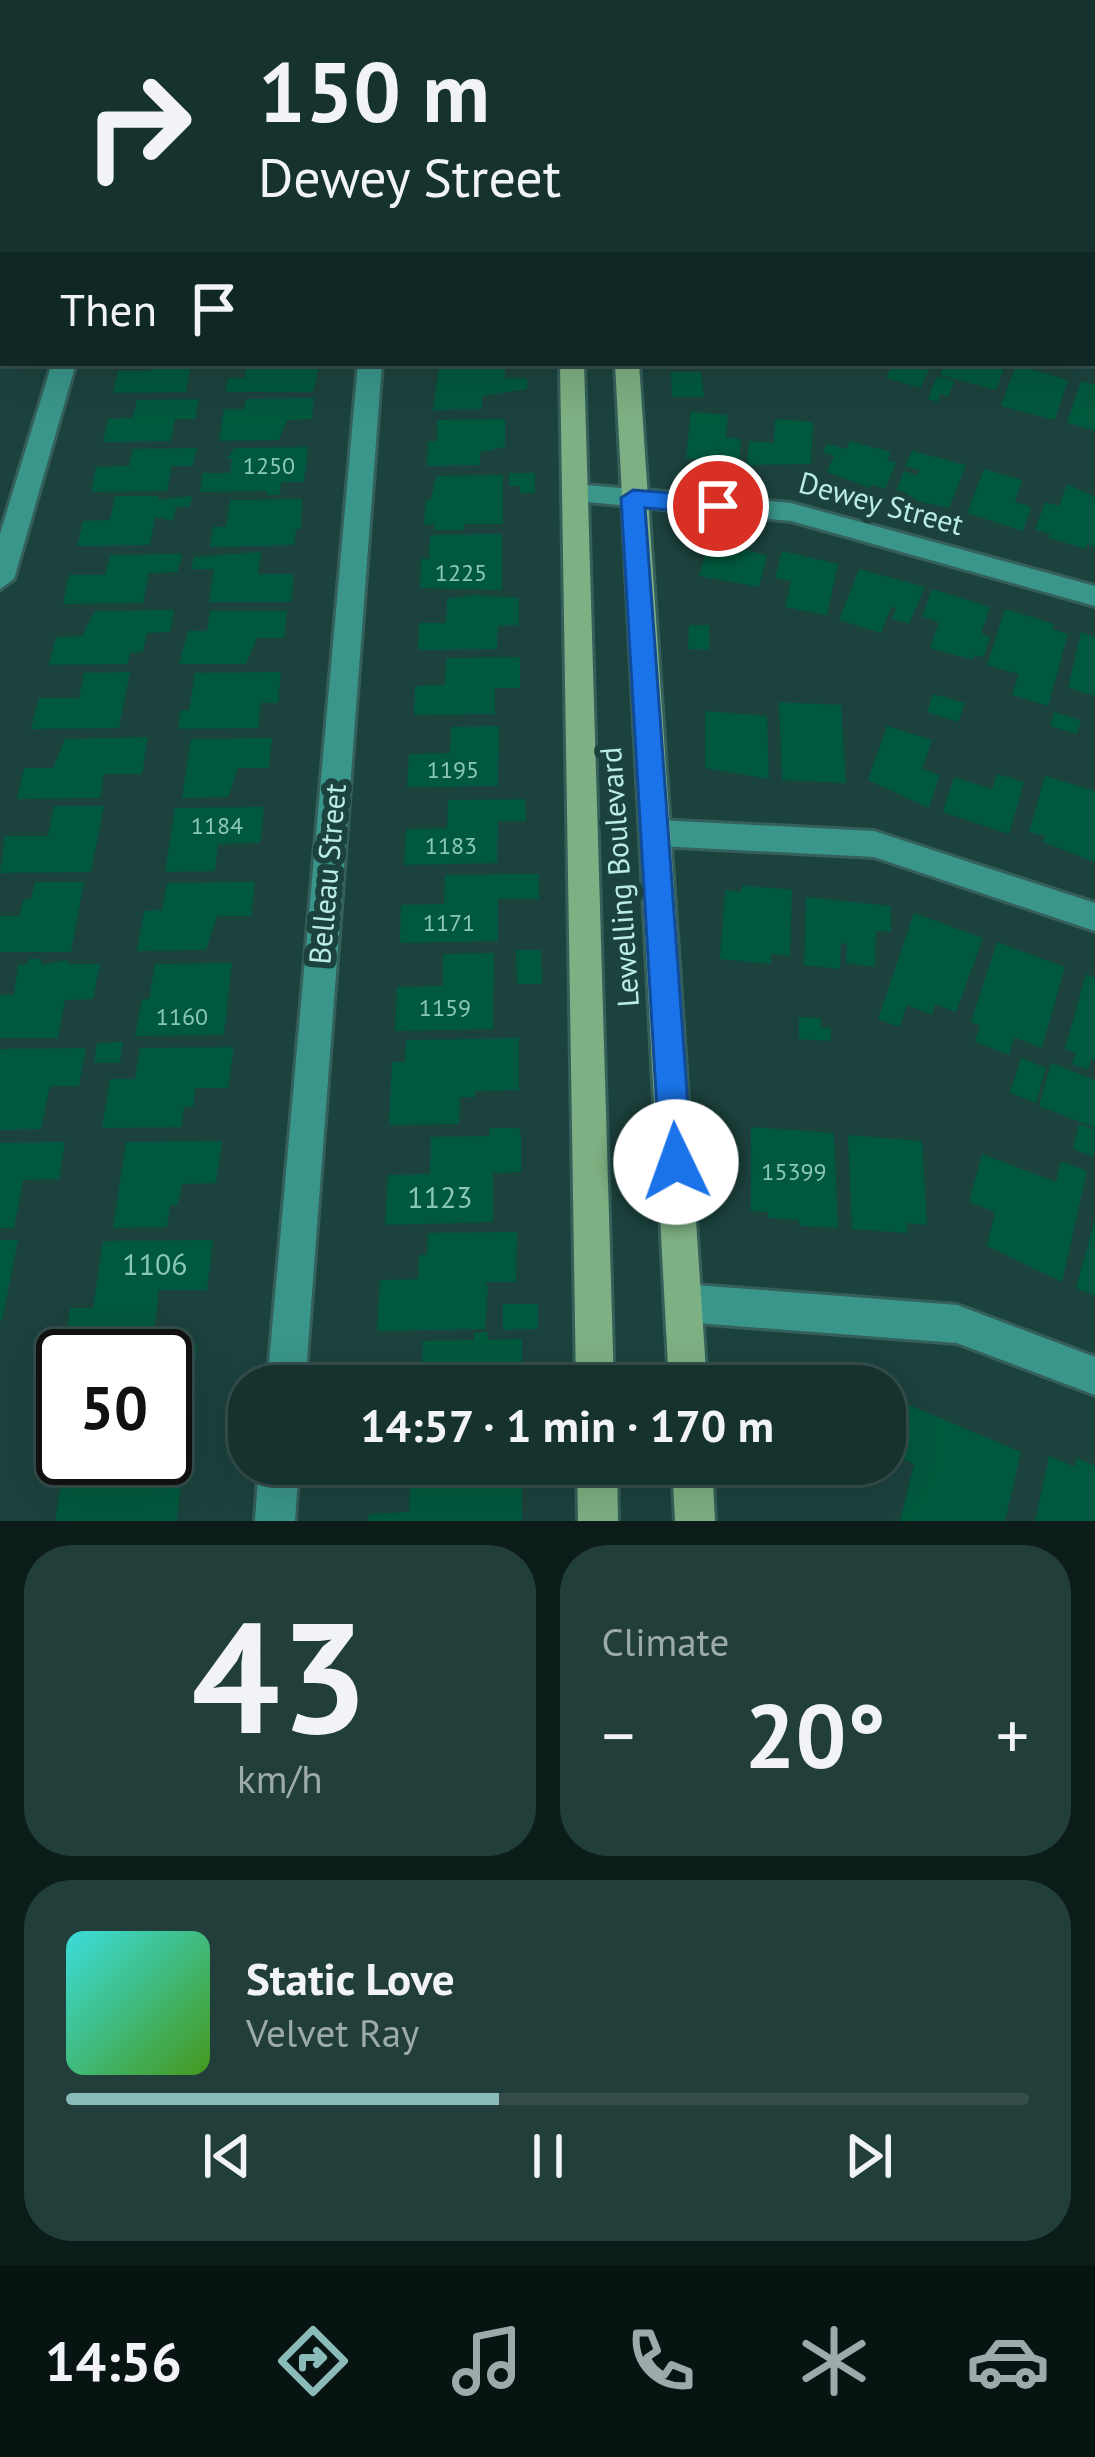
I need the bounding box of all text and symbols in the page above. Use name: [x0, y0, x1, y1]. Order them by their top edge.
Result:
text: 150 m: [258, 36, 490, 145]
icon: right: [60, 48, 216, 204]
text: Dewey Street: [258, 142, 561, 212]
icon: arrive: [181, 276, 247, 342]
text: Then: [60, 280, 157, 338]
house number: 1250: [243, 450, 295, 481]
pin: [667, 455, 769, 557]
street label: Dewey Street: [795, 462, 968, 543]
icon: arrive: [685, 473, 751, 539]
house number: 1225: [435, 557, 487, 588]
street label: Lewelling Boulevard: [590, 746, 647, 1008]
house number: 1195: [427, 754, 479, 785]
street label: Belleau Street: [299, 782, 354, 966]
house number: 1184: [191, 810, 243, 841]
house number: 1183: [425, 830, 477, 861]
house number: 1171: [423, 907, 475, 938]
house number: 1159: [419, 992, 471, 1023]
house number: 1160: [156, 1001, 208, 1032]
position arrow: [613, 1099, 739, 1225]
house number: 15399: [761, 1156, 827, 1187]
house number: 1123: [407, 1177, 473, 1216]
house number: 1106: [122, 1244, 188, 1283]
speed limit sign: 50: [36, 1329, 192, 1485]
text: 14:57 · 1 min · 170 m: [360, 1396, 774, 1454]
text: 43: [191, 1574, 368, 1776]
text: Climate: [602, 1616, 729, 1667]
text: 20°: [745, 1676, 886, 1793]
text: −: [602, 1692, 635, 1777]
text: +: [996, 1692, 1029, 1777]
text: km/h: [237, 1753, 323, 1804]
text: Static Love: [246, 1949, 455, 2007]
text: Velvet Ray: [246, 2007, 419, 2058]
icon: previous: [194, 2123, 260, 2189]
icon: pause: [515, 2123, 581, 2189]
icon: next: [836, 2123, 902, 2189]
icon: directions: [271, 2319, 355, 2403]
icon: music: [445, 2319, 529, 2403]
icon: phone: [619, 2319, 703, 2403]
icon: climate: [792, 2319, 876, 2403]
icon: car: [966, 2319, 1050, 2403]
text: 14:56: [45, 2326, 182, 2396]

